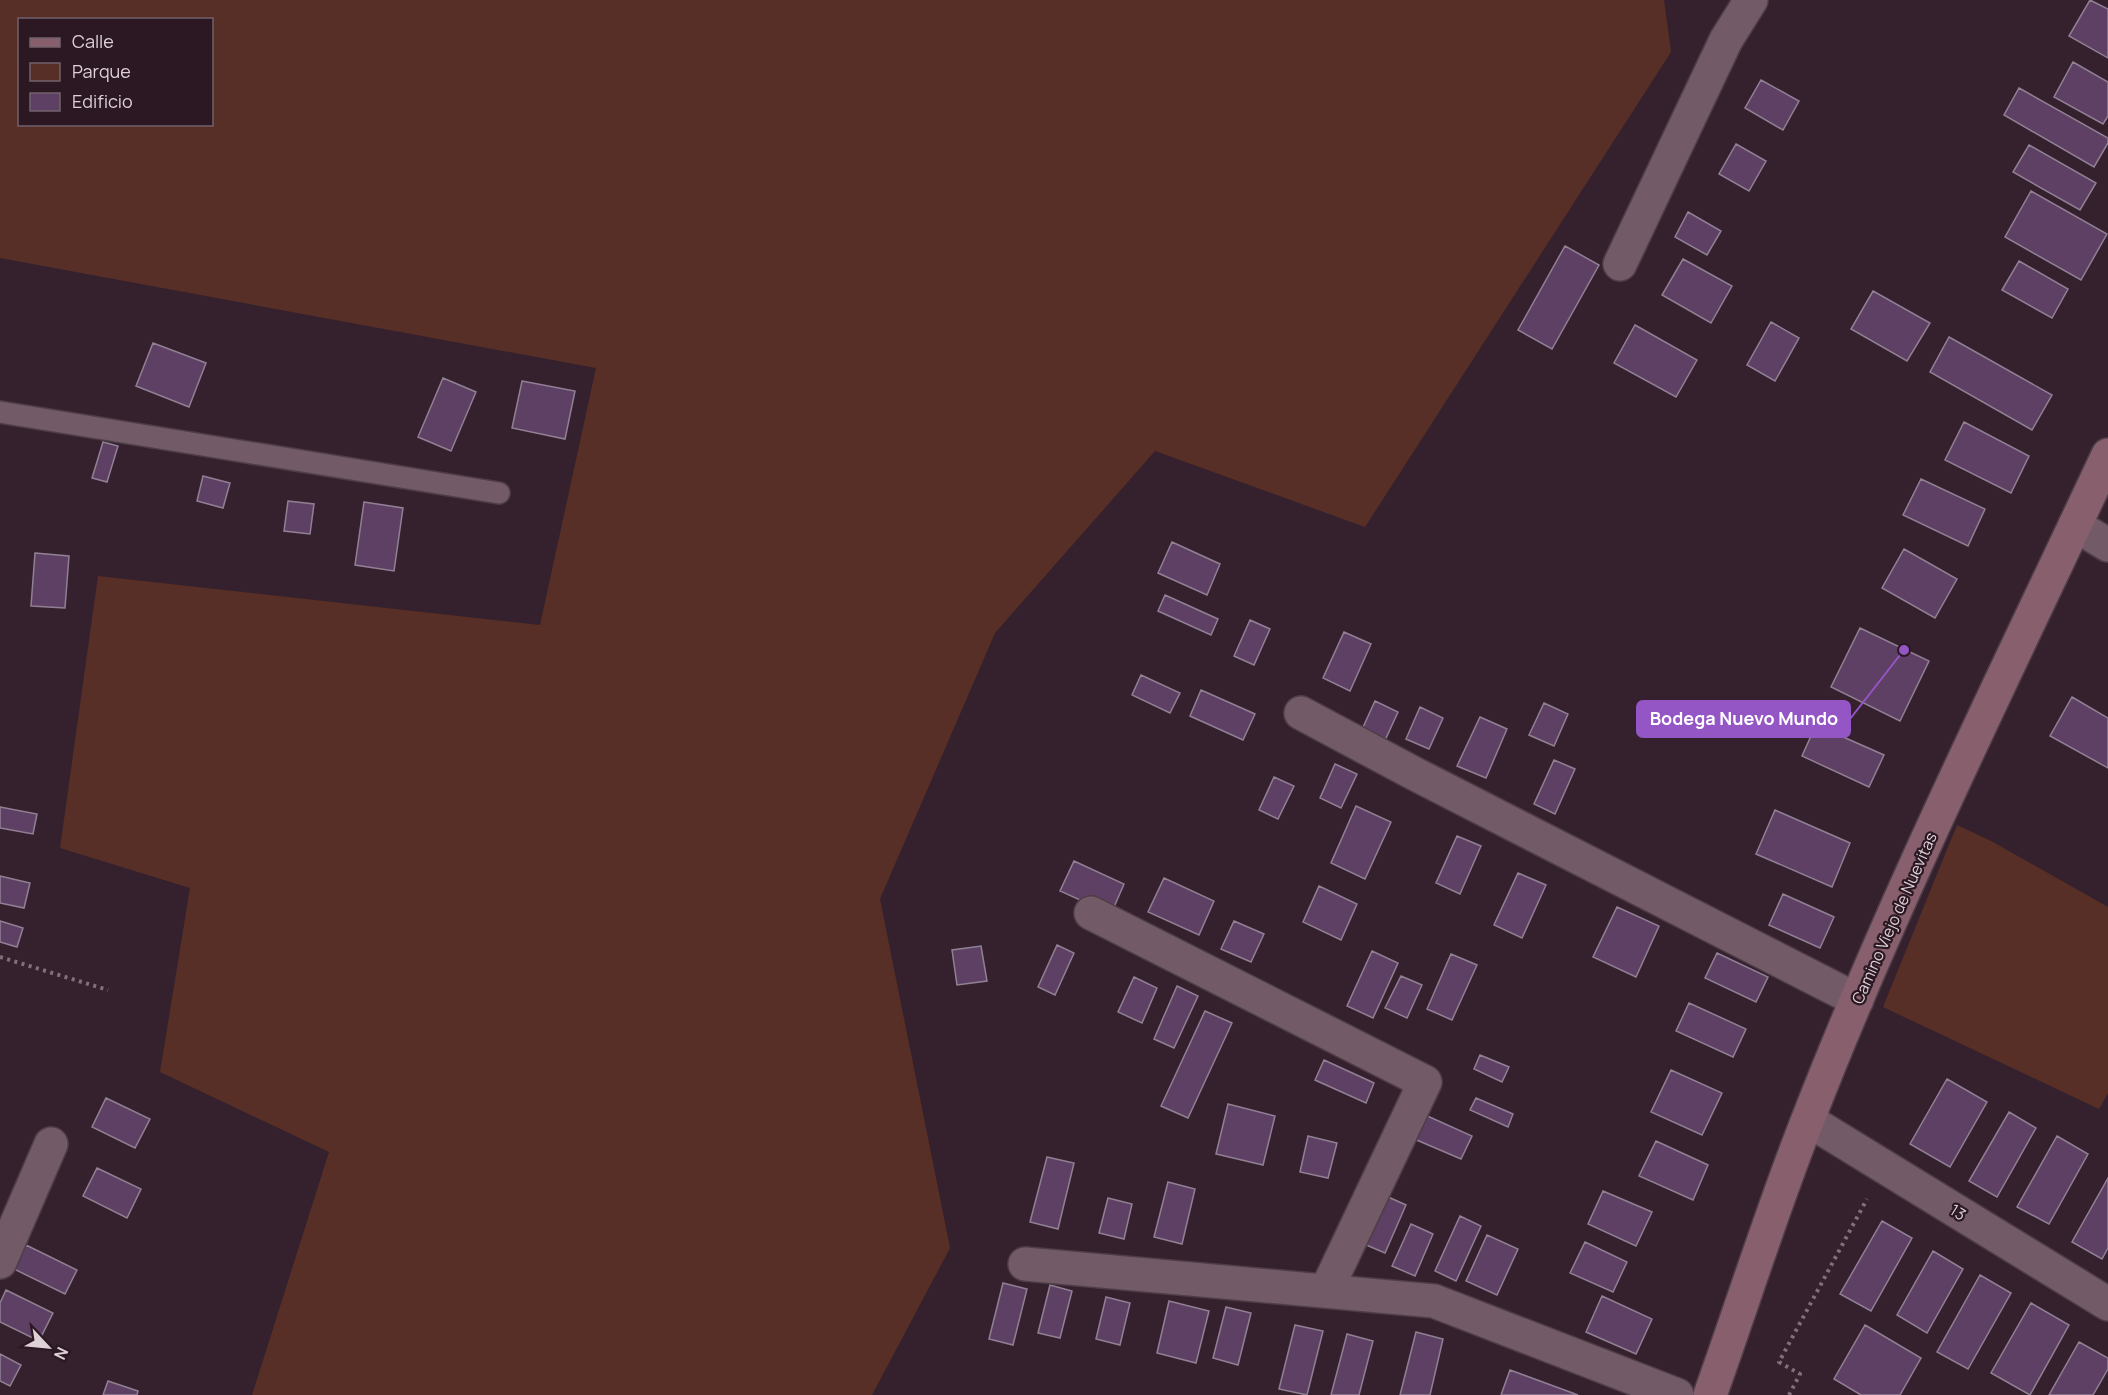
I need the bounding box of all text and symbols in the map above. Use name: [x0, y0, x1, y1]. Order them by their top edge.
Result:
legend: [18, 18, 213, 126]
text: Calle: [72, 29, 114, 53]
text: Parque: [72, 59, 131, 83]
text: Edificio: [72, 89, 133, 113]
callout: Bodega Nuevo Mundo: [1637, 701, 1850, 737]
text: Bodega Nuevo Mundo: [1650, 706, 1838, 730]
street label: Camino Viejo de Nuevitas: [1846, 829, 1942, 1007]
street label: 13: [1946, 1199, 1970, 1225]
north arrow: [18, 1317, 78, 1377]
text: N: [49, 1344, 74, 1364]

